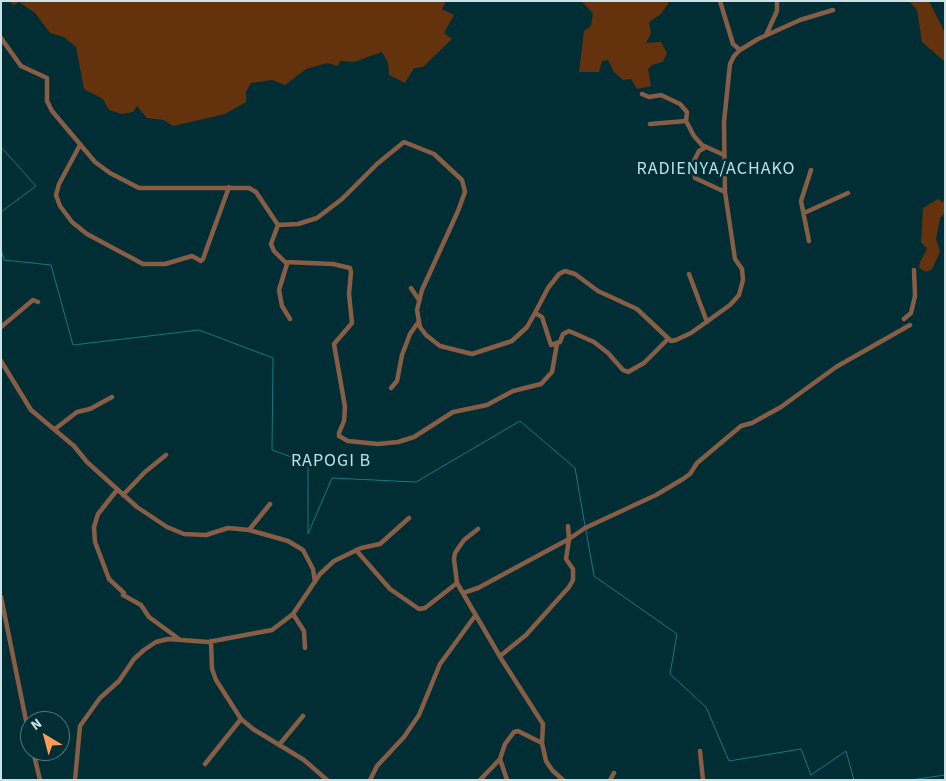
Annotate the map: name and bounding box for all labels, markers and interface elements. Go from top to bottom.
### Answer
district label: RADIENYA/ACHAKO [635,159,797,181]
district label: RAPOGI B [290,451,372,473]
north arrow [20,711,70,761]
text: N [27,714,46,736]

